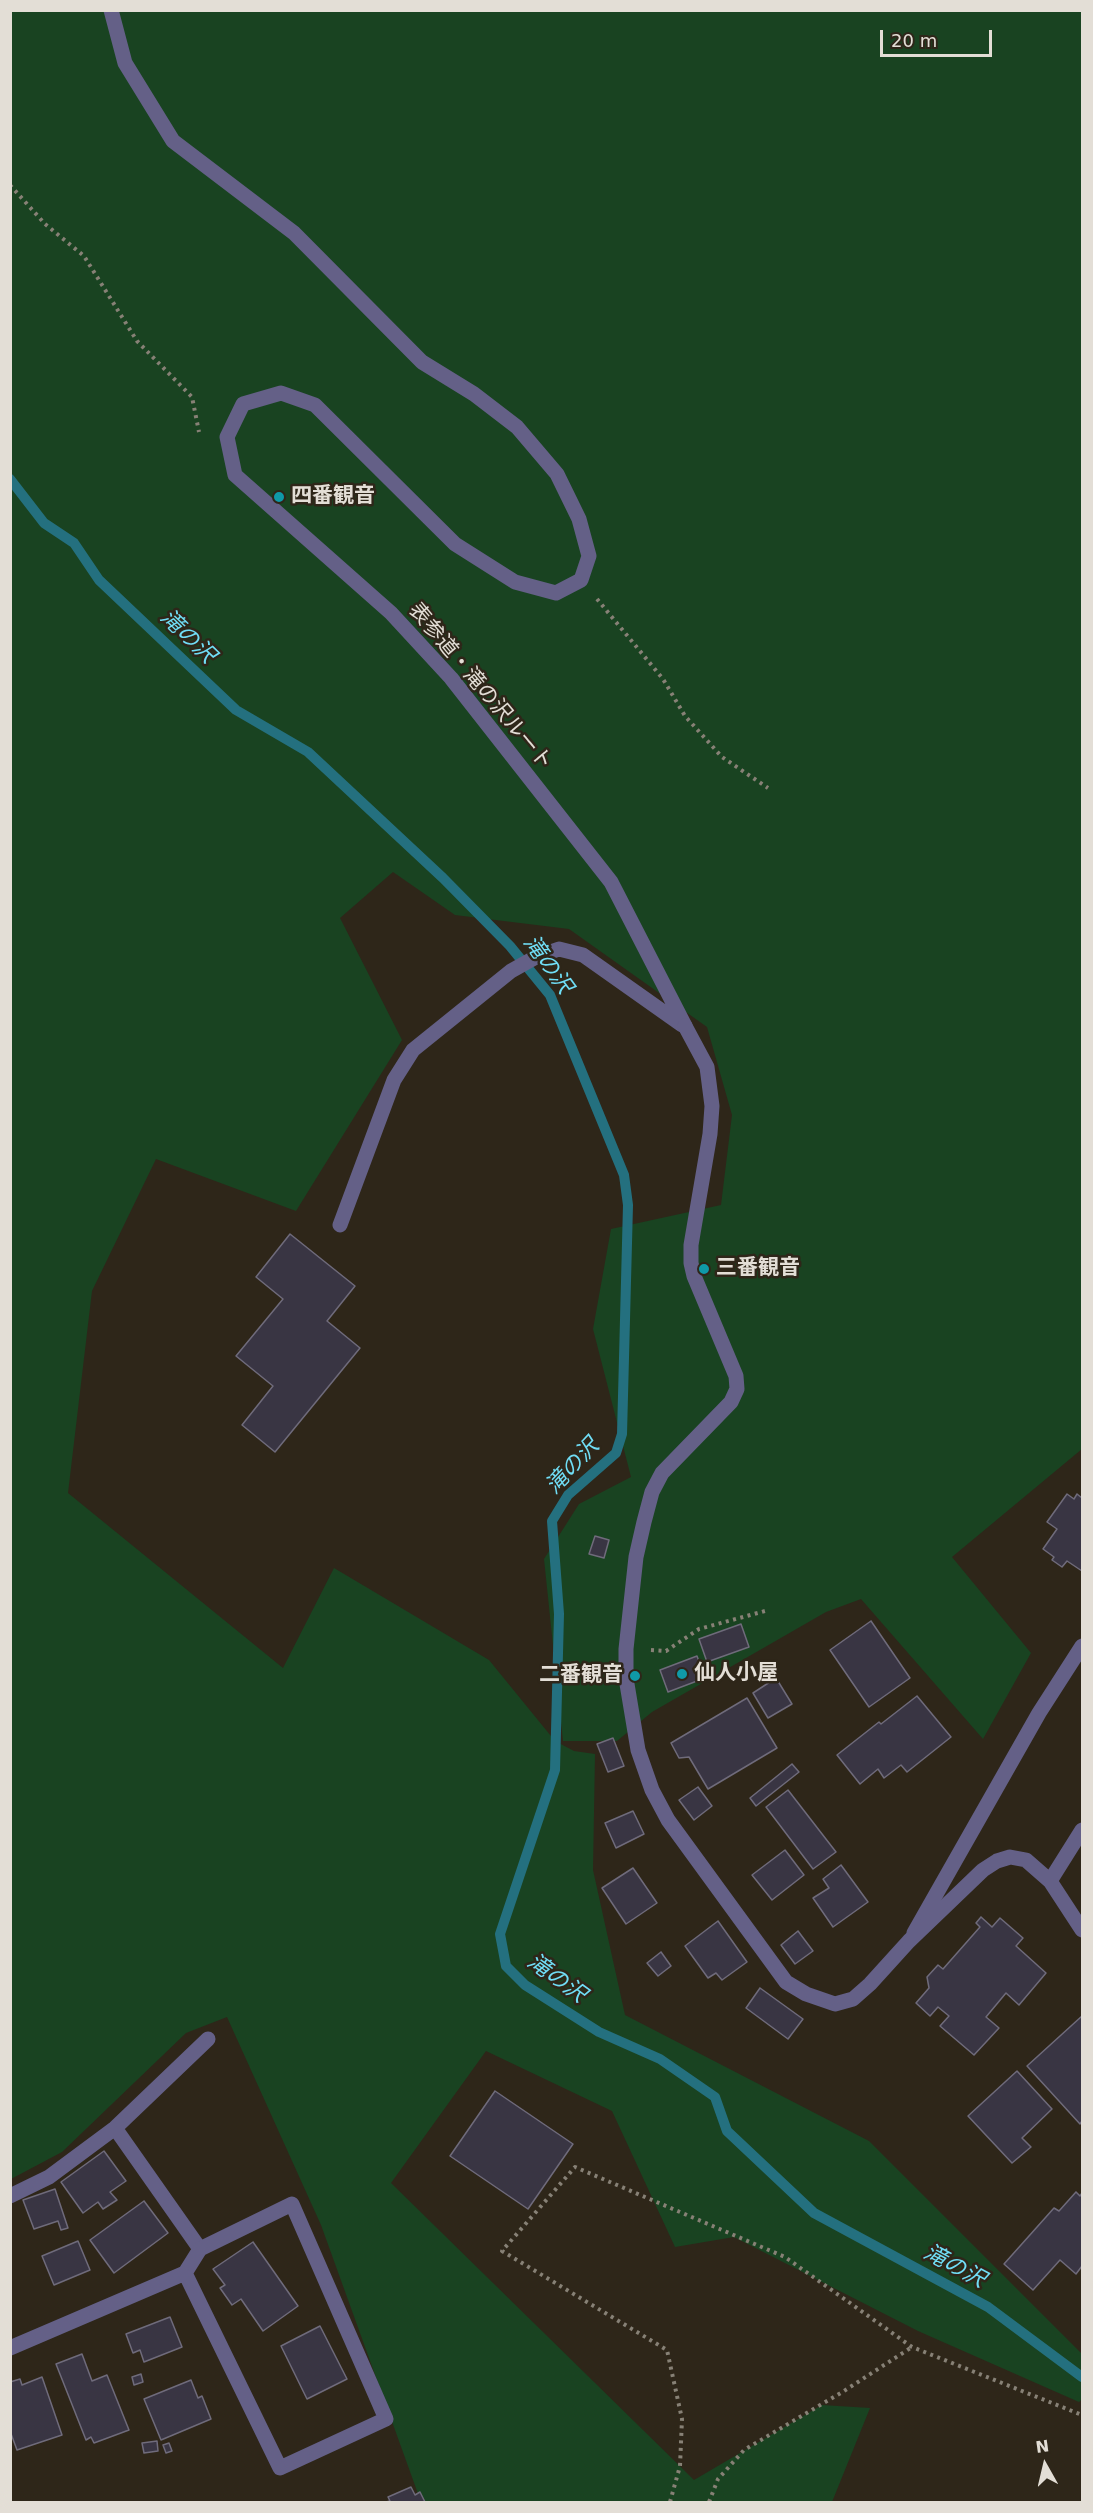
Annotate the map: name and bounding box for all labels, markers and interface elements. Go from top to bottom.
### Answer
scale bar [883,18,996,56]
text: 20 m [891,30,937,51]
place label: 四番観音 [291,484,375,510]
marker: 四番観音 [272,490,286,504]
street label: 表参道・滝の沢ルート [403,598,557,776]
water label: 滝の沢 [154,605,220,669]
water label: 滝の沢 [517,931,577,999]
place label: 三番観音 [716,1256,800,1282]
marker: 三番観音 [697,1262,711,1276]
water label: 滝の沢 [541,1434,605,1500]
place label: 仙人小屋 [694,1661,778,1687]
place label: 二番観音 [539,1663,623,1689]
marker: 仙人小屋 [675,1667,689,1681]
marker: 二番観音 [628,1669,642,1683]
water label: 滝の沢 [522,1949,590,2009]
water label: 滝の沢 [919,2240,989,2294]
north arrow [1015,2435,1075,2495]
text: N [1034,2436,1050,2457]

